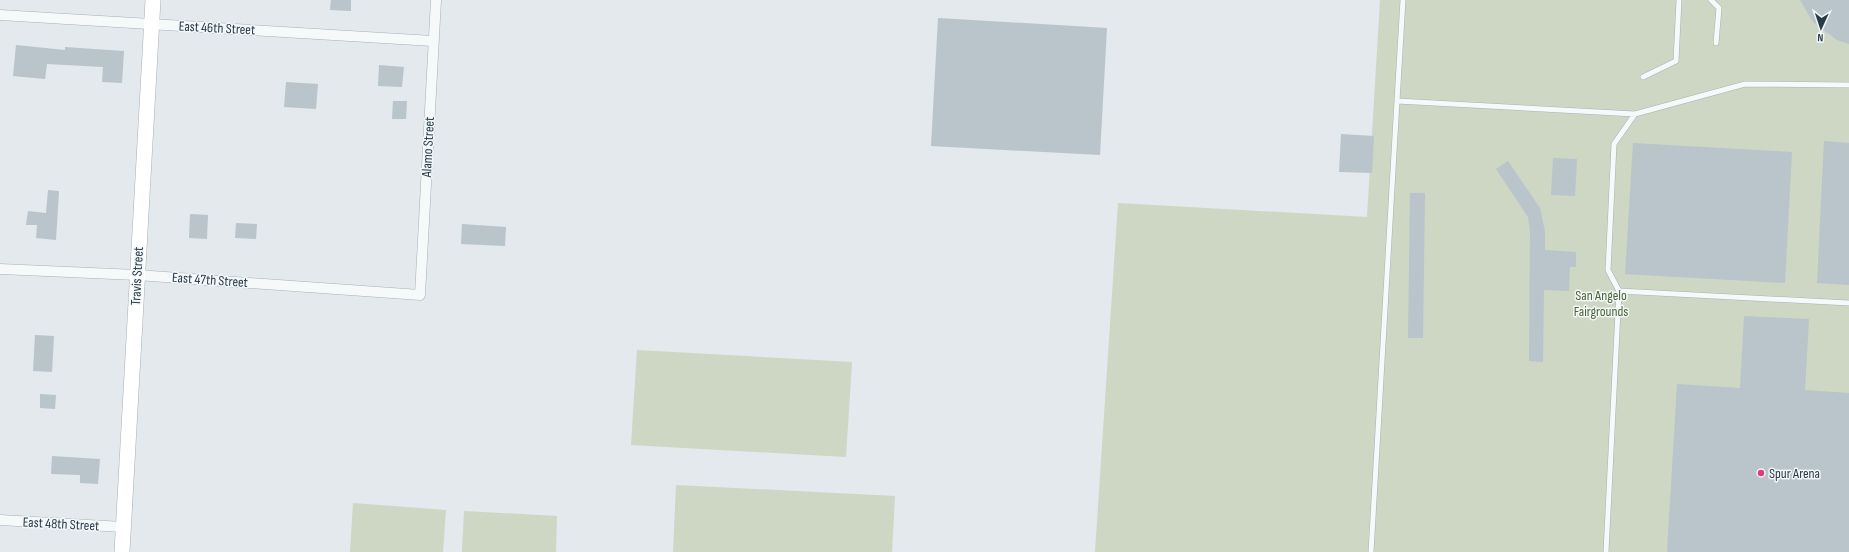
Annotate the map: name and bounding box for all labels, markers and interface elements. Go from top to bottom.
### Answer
north arrow [1801,8,1841,48]
street label: East 46th Street [178,18,256,38]
text: N [1817,31,1824,44]
street label: Alamo Street [418,116,438,179]
street label: Travis Street [127,246,147,306]
street label: East 47th Street [172,269,248,291]
park label: San Angelo Fairgrounds [1574,287,1628,320]
place label: Spur Arena [1769,465,1820,482]
marker: Spur Arena [1756,468,1766,478]
street label: East 48th Street [22,514,100,534]

